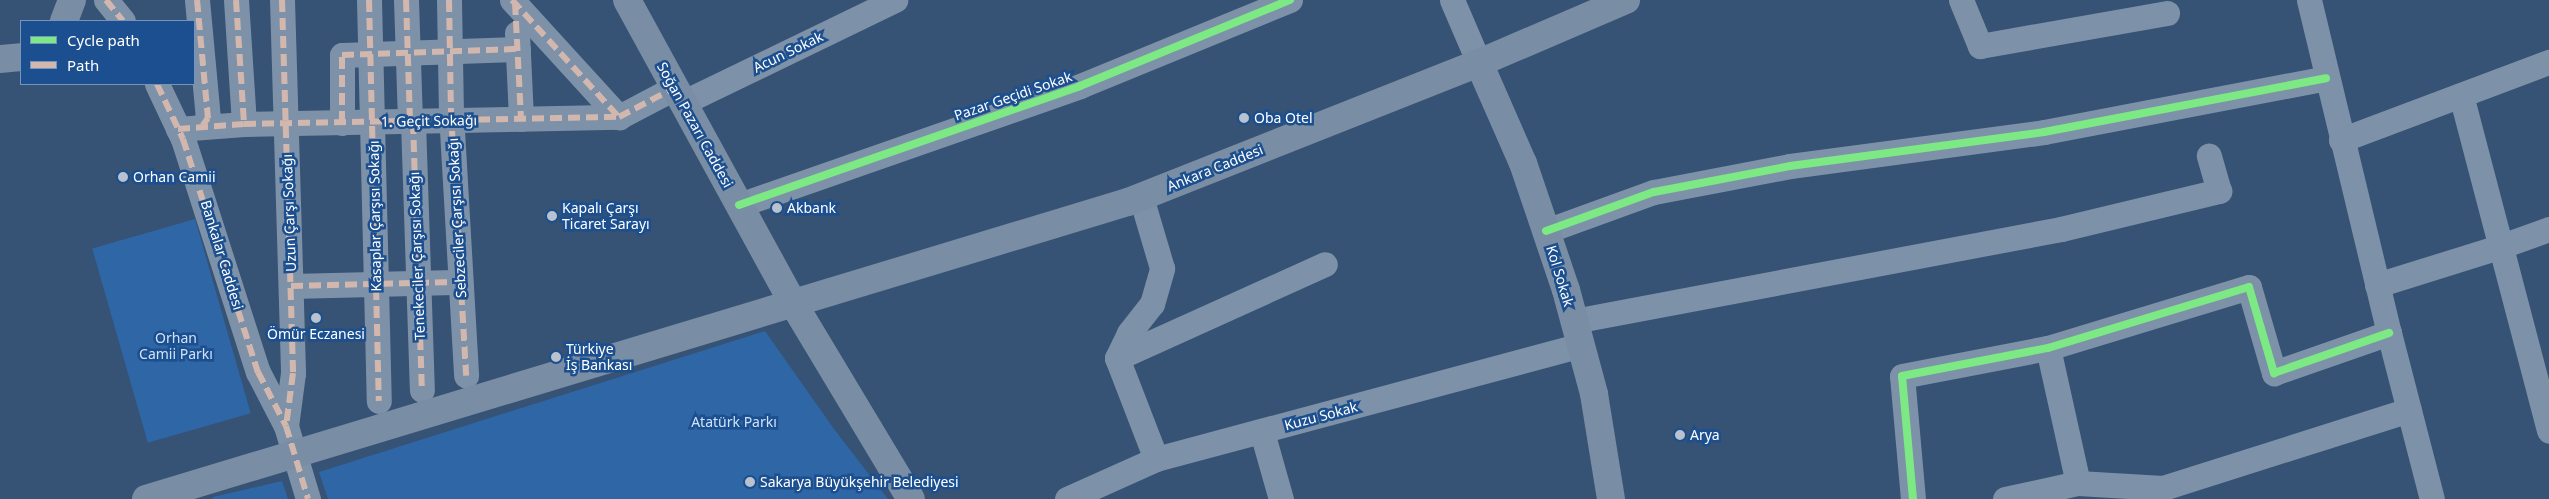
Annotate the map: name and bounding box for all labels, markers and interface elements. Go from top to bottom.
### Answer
legend [20,20,195,85]
street label: Acun Sokak [750,28,826,76]
text: Cycle path [67,30,140,50]
text: Path [67,55,99,75]
street label: Soğan Pazarı Caddesi [654,59,736,191]
street label: Pazar Geçidi Sokak [952,68,1074,124]
place label: Oba Otel [1254,110,1313,126]
street label: 1. Geçit Sokağı [381,112,477,130]
marker: Oba Otel [1238,112,1250,124]
street label: Sebzeciler Çarşısı Sokağı [444,138,470,298]
street label: Kasaplar Çarşısı Sokağı [365,140,385,292]
street label: Ankara Caddesi [1165,141,1265,195]
street label: Uzun Çarşı Sokağı [279,154,299,272]
place label: Orhan Camii [133,169,216,185]
marker: Orhan Camii [117,171,129,183]
street label: Tenekeciler Çarşısı Sokağı [406,172,428,340]
street label: Bankalar Caddesi [197,198,247,312]
place label: Kapalı Çarşı Ticaret Sarayı [562,200,650,232]
place label: Akbank [787,200,836,216]
marker: Akbank [771,202,783,214]
marker: Kapalı Çarşı Ticaret Sarayı [546,210,558,222]
street label: Kol Sokak [1543,243,1577,309]
marker: Ömür Eczanesi [310,312,322,324]
place label: Ömür Eczanesi [267,326,365,342]
park label: Orhan Camii Parkı [139,330,213,362]
place label: Türkiye İş Bankası [566,341,632,374]
marker: Türkiye İş Bankası [550,351,562,363]
street label: Kuzu Sokak [1283,398,1359,434]
park label: Atatürk Parkı [691,414,777,430]
place label: Arya [1690,427,1720,443]
marker: Arya [1674,429,1686,441]
place label: Sakarya Büyükşehir Belediyesi [760,474,959,490]
marker: Sakarya Büyükşehir Belediyesi [744,476,756,488]

